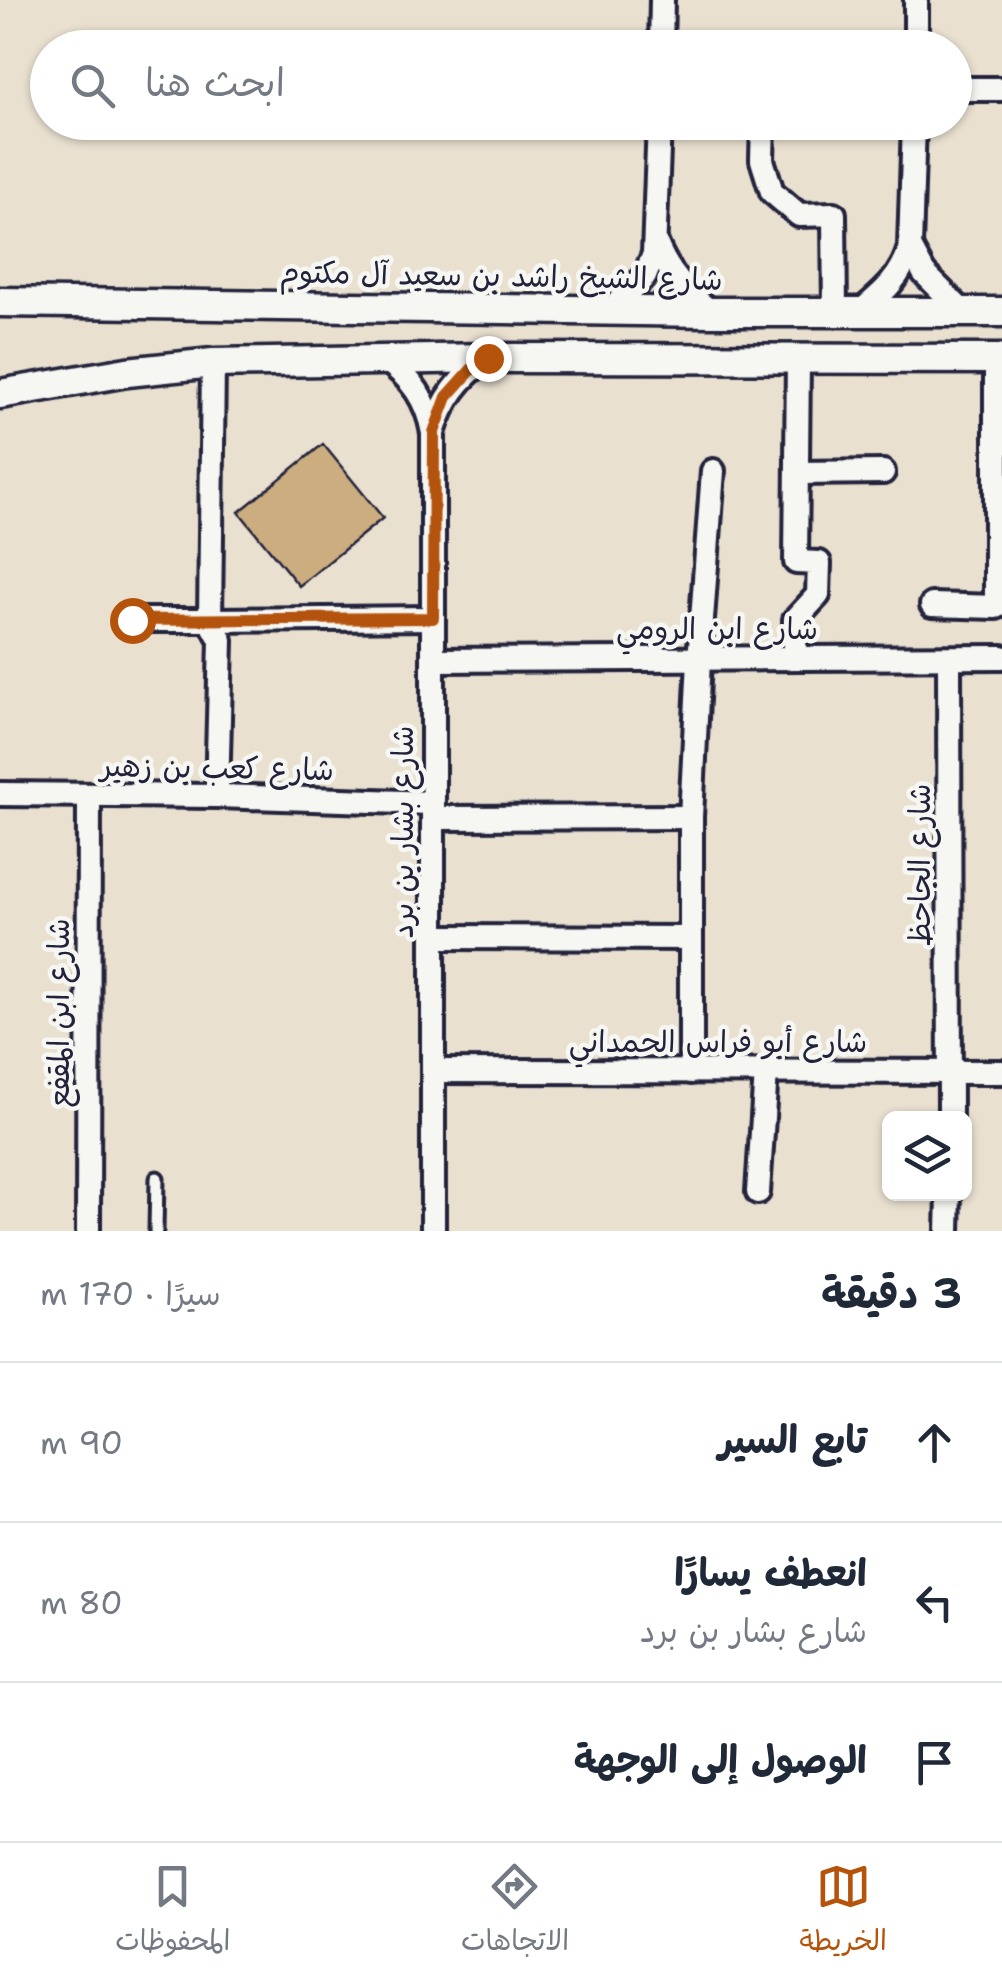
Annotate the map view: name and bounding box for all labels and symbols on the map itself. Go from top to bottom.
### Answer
street label: شارع الشيخ راشد بن سعيد آل مكتوم [279,251,723,303]
route end [466,336,512,382]
route start [110,598,156,644]
street label: شارع ابن الرومي [616,608,818,655]
street label: شارع بشار بن برد [382,725,424,939]
street label: شارع كعب بن زهير [97,745,334,791]
street label: شارع الجاحظ [899,783,941,947]
street label: شارع ابن المقفع [38,918,80,1108]
street label: شارع أبو فراس الحمداني [569,1021,867,1068]

